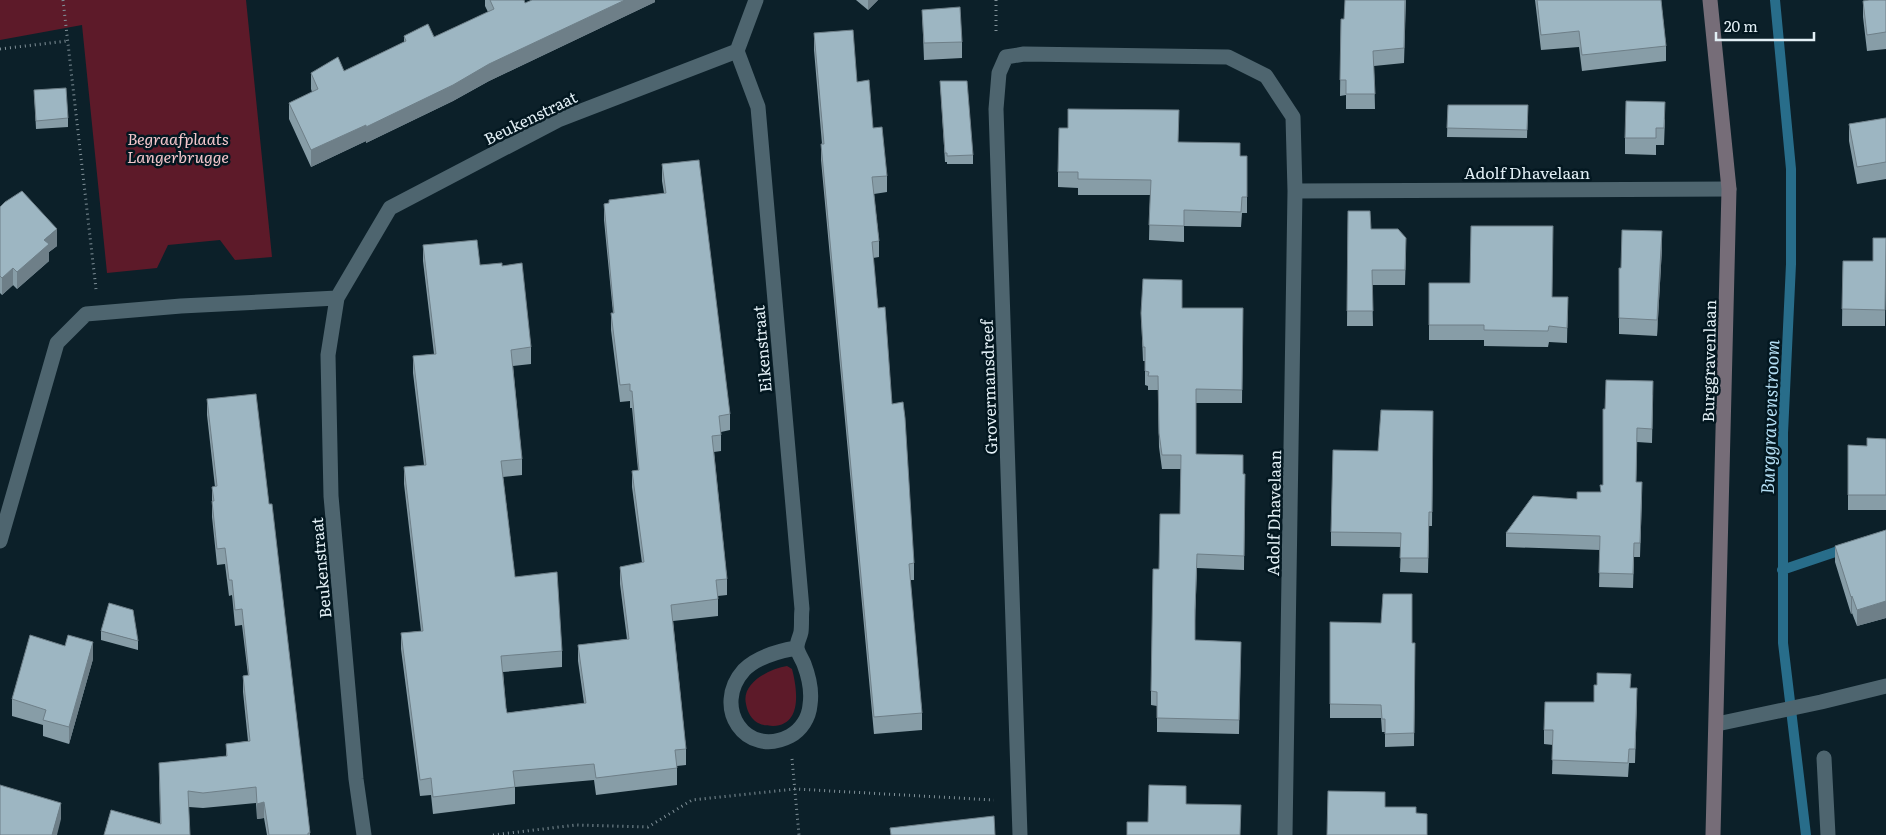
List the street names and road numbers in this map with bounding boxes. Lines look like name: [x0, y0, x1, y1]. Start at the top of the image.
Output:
street label: Beukenstraat: [479, 84, 581, 150]
street label: Adolf Dhavelaan: [1464, 160, 1590, 184]
street label: Burggravenlaan: [1695, 299, 1721, 422]
street label: Eikenstraat: [745, 304, 777, 394]
street label: Grovermansdreef: [974, 317, 1002, 455]
street label: Adolf Dhavelaan: [1260, 449, 1286, 576]
street label: Beukenstraat: [304, 516, 336, 619]

